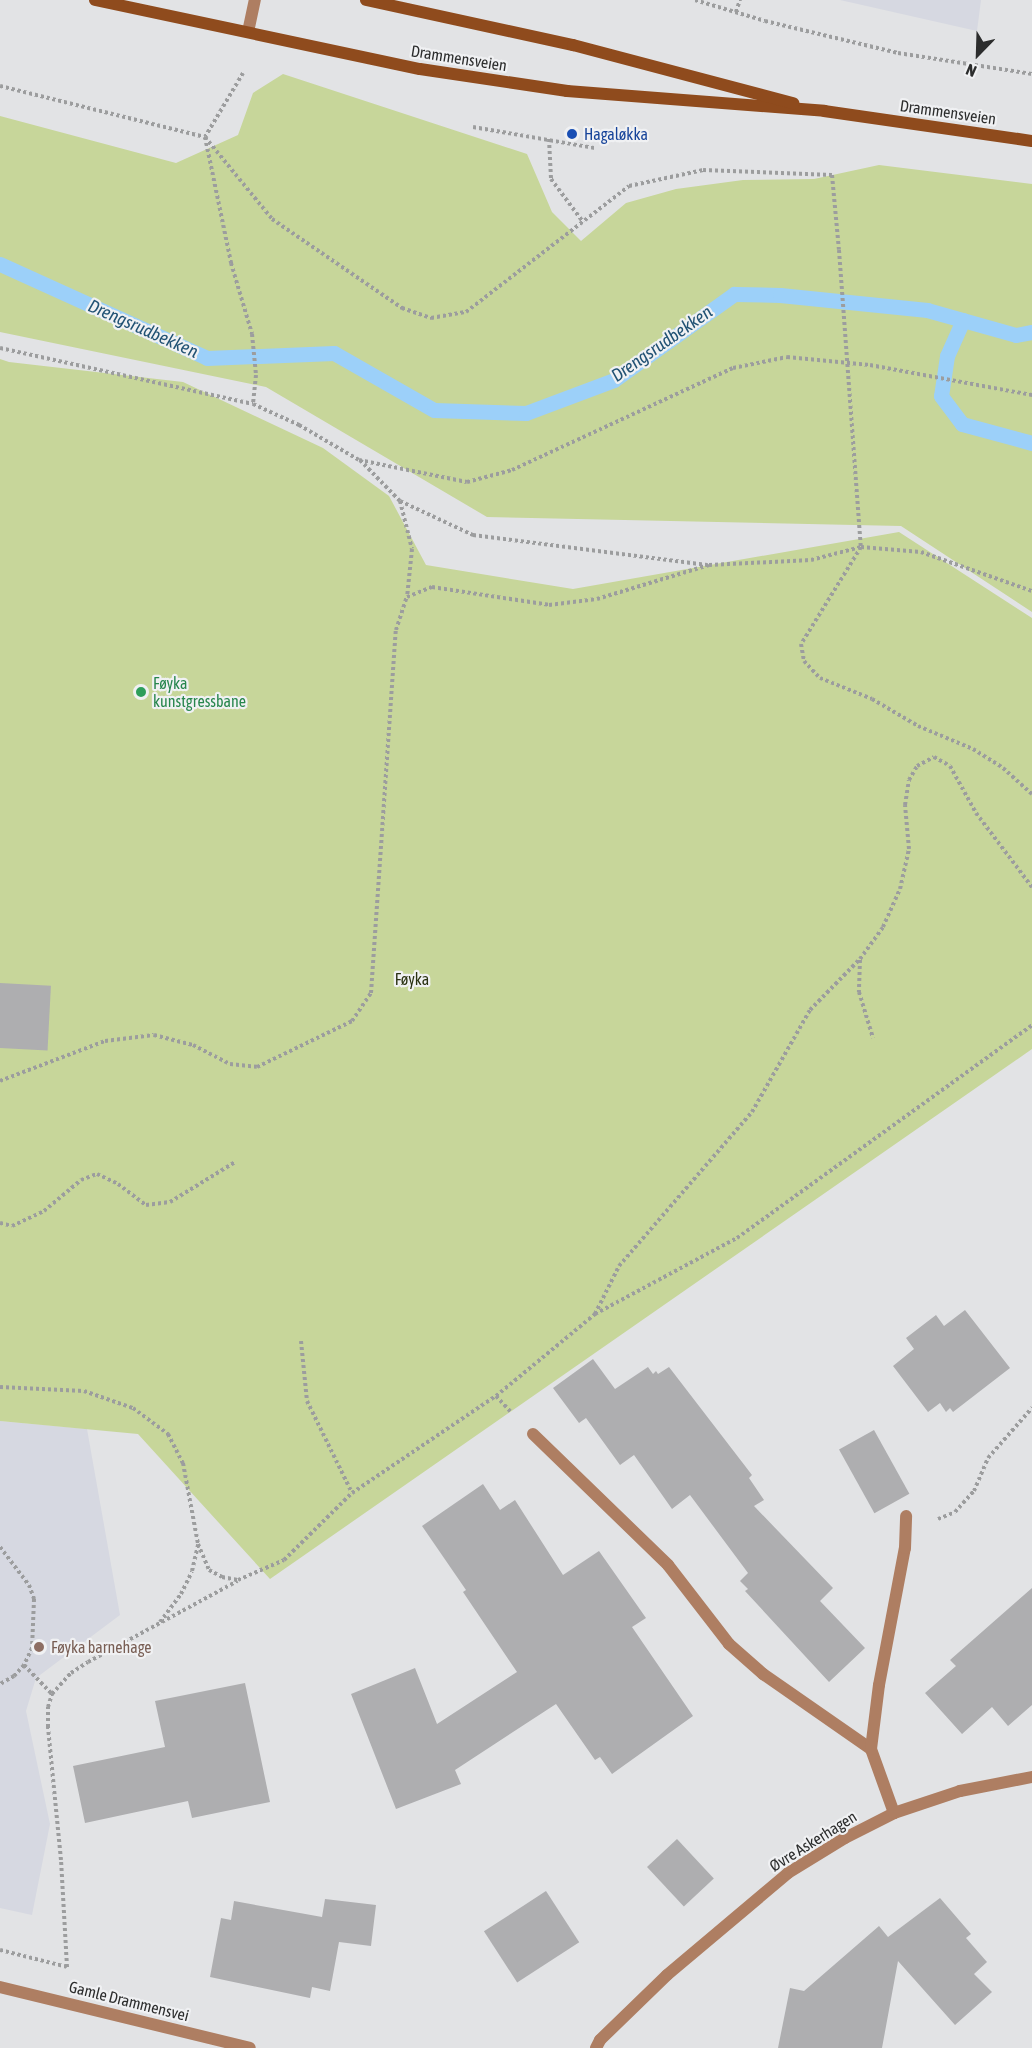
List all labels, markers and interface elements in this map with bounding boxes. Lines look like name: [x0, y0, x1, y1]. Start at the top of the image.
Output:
north arrow: [948, 24, 1008, 84]
street label: Drammensveien: [410, 41, 508, 75]
text: N: [963, 60, 979, 81]
street label: Drammensveien: [899, 96, 997, 128]
place label: Hagaløkka: [584, 124, 648, 144]
marker: Hagaløkka: [565, 127, 579, 141]
water label: Drengsrudbekken: [85, 295, 201, 363]
water label: Drengsrudbekken: [607, 301, 717, 387]
place label: Føyka kunstgressbane: [153, 673, 246, 711]
marker: Føyka kunstgressbane: [134, 685, 148, 699]
park label: Føyka: [395, 969, 429, 989]
place label: Føyka barnehage: [51, 1637, 152, 1657]
marker: Føyka barnehage: [32, 1640, 46, 1654]
street label: Øvre Askerhagen: [766, 1807, 860, 1875]
street label: Gamle Drammensvei: [67, 1977, 191, 2025]

